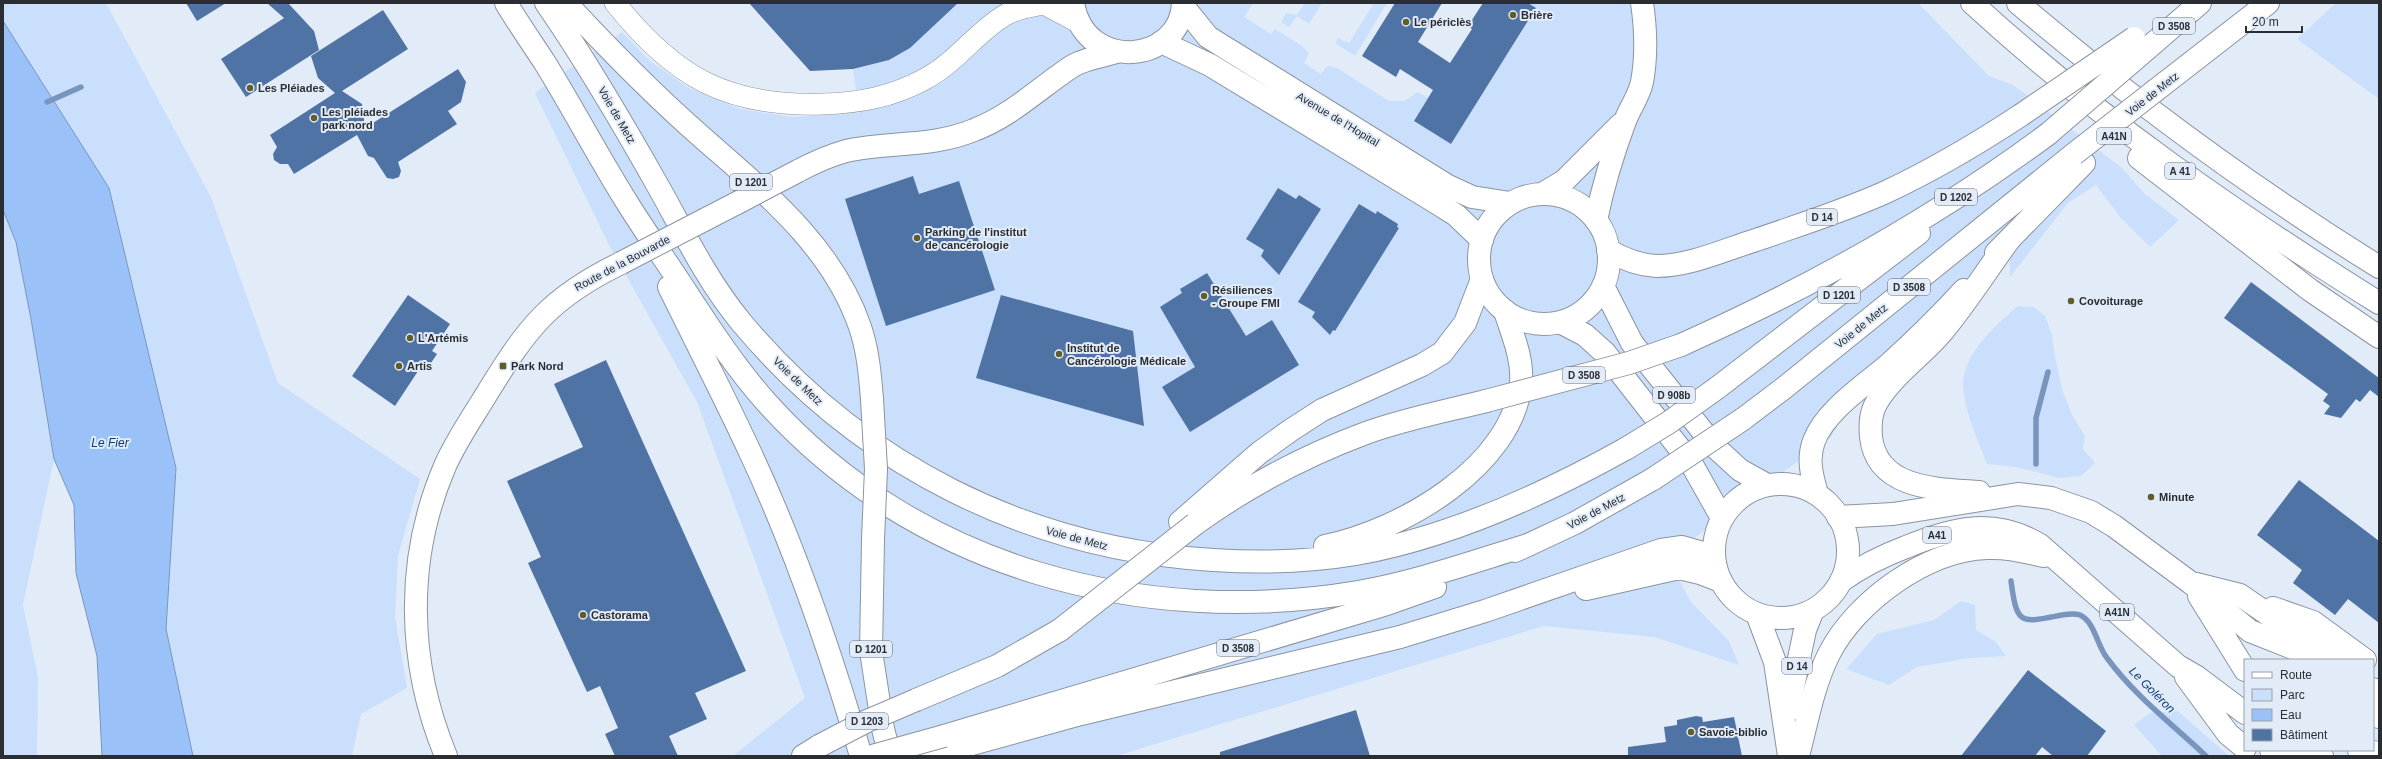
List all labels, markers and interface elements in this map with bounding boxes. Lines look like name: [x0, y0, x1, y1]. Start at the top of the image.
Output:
scale bar: [2246, 8, 2302, 34]
place label: Brière: [1521, 9, 1553, 21]
marker: Brière: [1508, 10, 1518, 20]
text: 20 m: [2252, 15, 2279, 29]
place label: Le périclès: [1414, 16, 1471, 28]
marker: Le périclès: [1401, 17, 1411, 27]
road number: D 3508: [2153, 18, 2195, 34]
street label: Voie de Metz: [2123, 70, 2181, 118]
place label: Les Pléiades: [258, 82, 325, 94]
marker: Les Pléiades: [245, 83, 255, 93]
street label: Voie de Metz: [596, 84, 638, 146]
street label: Avenue de l'Hopital: [1295, 90, 1381, 148]
place label: Les pléiades park nord: [322, 106, 388, 131]
marker: Les pléiades park nord: [309, 113, 319, 123]
road number: A41N: [2097, 128, 2131, 144]
road number: A 41: [2165, 163, 2195, 179]
road number: D 1201: [730, 174, 772, 190]
road number: D 1202: [1935, 189, 1977, 205]
road number: D 14: [1807, 209, 1837, 225]
place label: Parking de l'institut de cancérologie: [925, 226, 1027, 251]
street label: Route de la Bouvarde: [572, 233, 672, 293]
marker: Parking de l'institut de cancérologie: [912, 233, 922, 243]
road number: D 3508: [1888, 279, 1930, 295]
place label: Résiliences - Groupe FMI: [1212, 284, 1280, 309]
road number: D 1201: [1818, 287, 1860, 303]
marker: Résiliences - Groupe FMI: [1199, 291, 1209, 301]
place label: Covoiturage: [2079, 295, 2143, 307]
marker: Covoiturage: [2066, 296, 2076, 306]
street label: Voie de Metz: [1833, 301, 1889, 351]
place label: L'Artémis: [418, 332, 468, 344]
marker: L'Artémis: [405, 333, 415, 343]
place label: Institut de Cancérologie Médicale: [1067, 342, 1186, 367]
marker: Institut de Cancérologie Médicale: [1054, 349, 1064, 359]
street label: Voie de Metz: [771, 355, 825, 407]
place label: Artis: [407, 360, 432, 372]
place label: Park Nord: [511, 360, 564, 372]
marker: Artis: [394, 361, 404, 371]
marker: Park Nord: [498, 361, 508, 371]
road number: D 3508: [1563, 367, 1605, 383]
road number: D 908b: [1653, 387, 1695, 403]
water label: Le Fier: [91, 436, 130, 450]
street label: Voie de Metz: [1565, 491, 1627, 531]
place label: Minute: [2159, 491, 2194, 503]
marker: Minute: [2146, 492, 2156, 502]
street label: Voie de Metz: [1045, 524, 1109, 552]
road number: A41: [1923, 527, 1951, 543]
road number: A41N: [2100, 604, 2134, 620]
place label: Castorama: [591, 609, 649, 621]
marker: Castorama: [578, 610, 588, 620]
road number: D 3508: [1217, 640, 1259, 656]
road number: D 1201: [850, 641, 892, 657]
road number: D 14: [1782, 658, 1812, 674]
legend: [2244, 659, 2374, 751]
water label: Le Goléron: [2126, 664, 2178, 716]
text: Route: [2280, 668, 2312, 682]
text: Parc: [2280, 688, 2305, 702]
text: Eau: [2280, 708, 2301, 722]
road number: D 1203: [846, 713, 888, 729]
place label: Savoie-biblio: [1699, 726, 1768, 738]
marker: Savoie-biblio: [1686, 727, 1696, 737]
text: Bâtiment: [2280, 728, 2328, 742]

